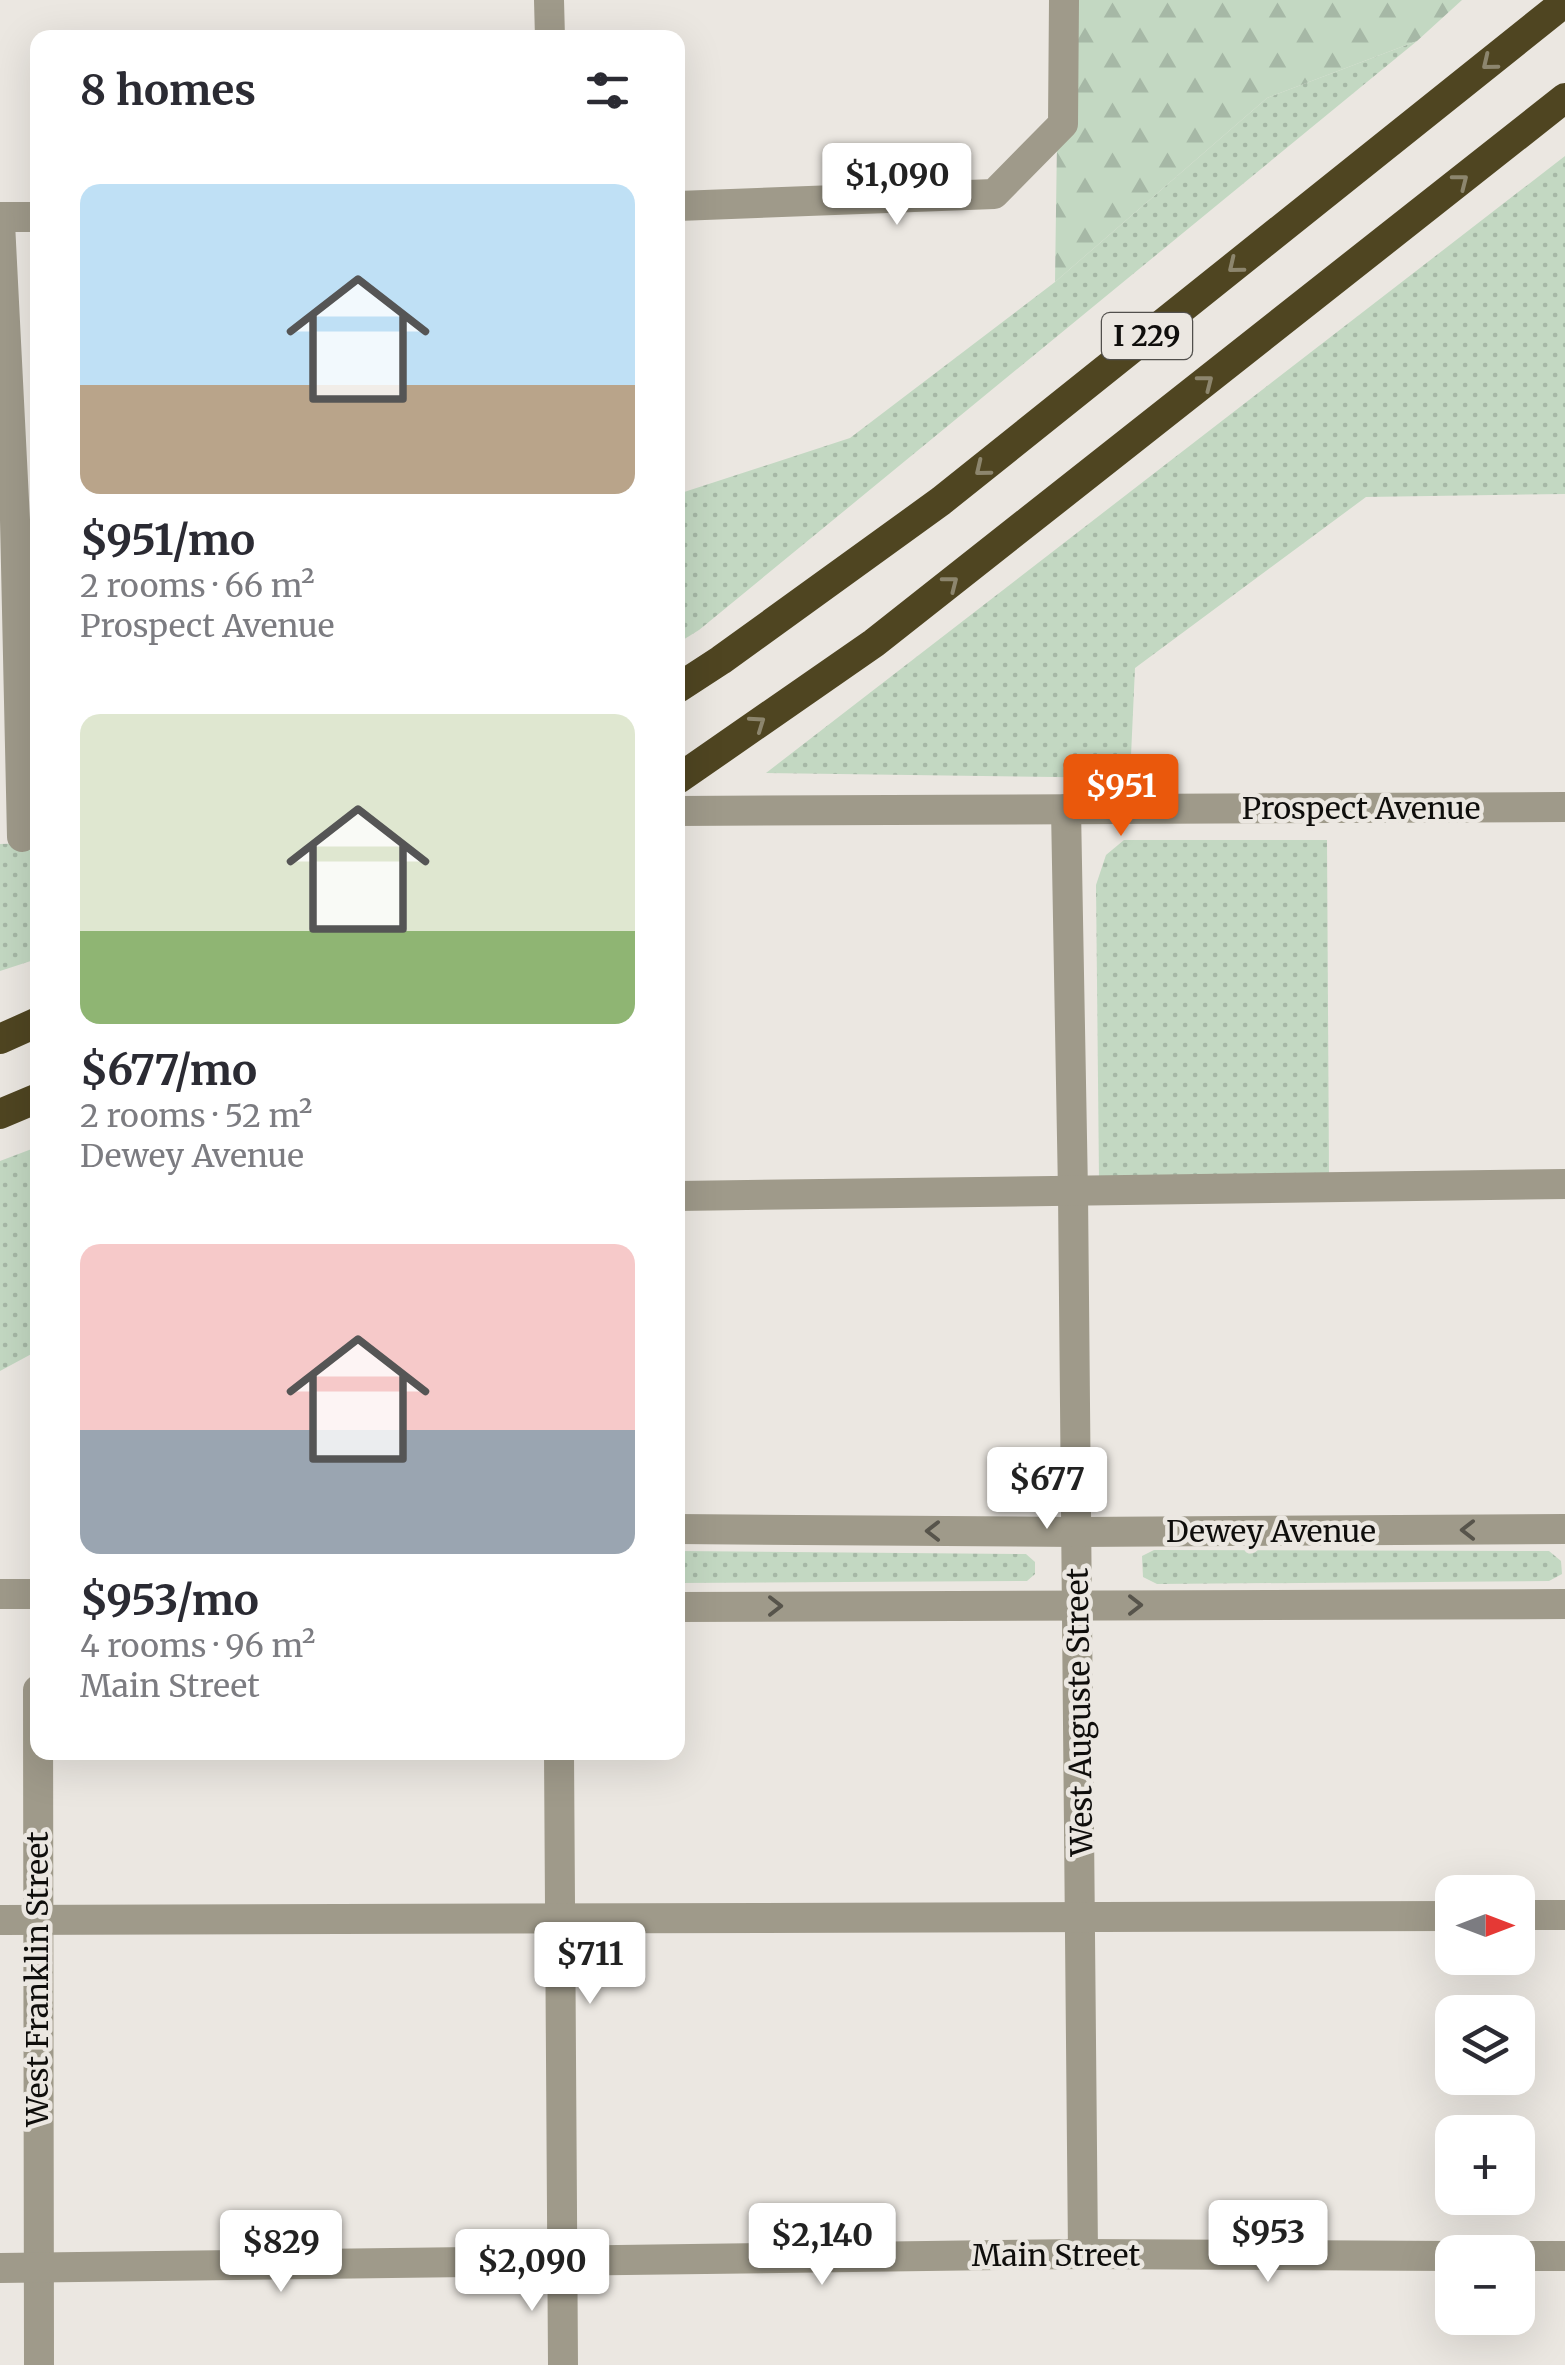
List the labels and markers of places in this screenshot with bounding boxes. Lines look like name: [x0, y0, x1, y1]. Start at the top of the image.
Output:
pin: $1,090: [816, 143, 978, 228]
pin: $951: [1062, 754, 1180, 839]
pin: $677: [988, 1447, 1106, 1532]
pin: $711: [531, 1922, 649, 2007]
pin: $953: [1209, 2200, 1327, 2285]
pin: $2,140: [741, 2203, 903, 2288]
pin: $829: [222, 2210, 340, 2295]
pin: $2,090: [451, 2229, 613, 2314]

